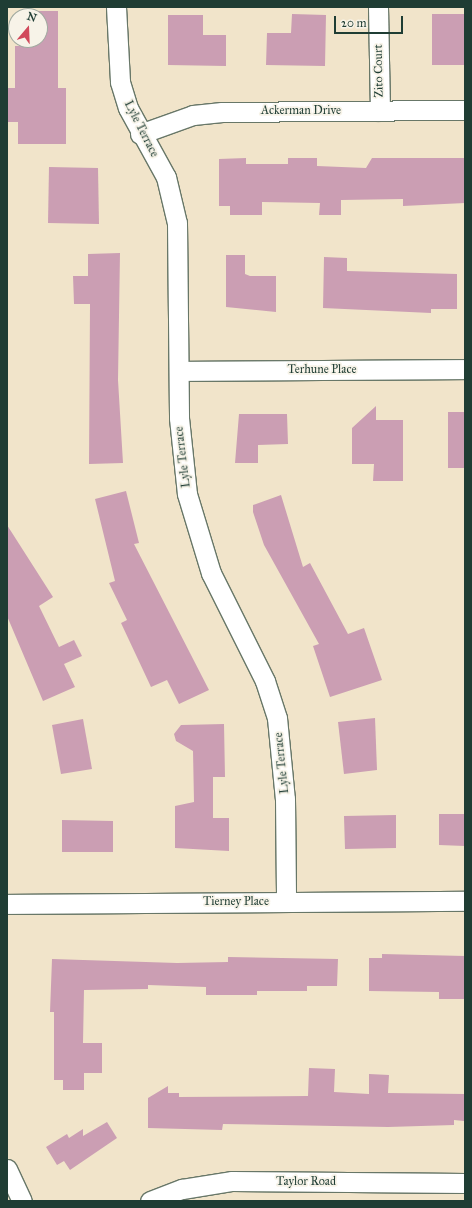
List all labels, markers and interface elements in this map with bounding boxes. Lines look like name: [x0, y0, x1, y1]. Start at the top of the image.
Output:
north arrow: [8, 8, 48, 48]
scale bar: [336, 8, 405, 34]
text: N: [25, 9, 38, 25]
text: 20 m: [341, 16, 367, 30]
street label: Zito Court: [371, 44, 387, 98]
street label: Lyle Terrace: [121, 98, 161, 160]
street label: Ackerman Drive: [261, 104, 341, 118]
street label: Terhune Place: [288, 363, 356, 377]
street label: Lyle Terrace: [172, 426, 194, 488]
street label: Lyle Terrace: [272, 732, 292, 794]
street label: Tierney Place: [203, 895, 269, 909]
street label: Taylor Road: [276, 1175, 336, 1189]

